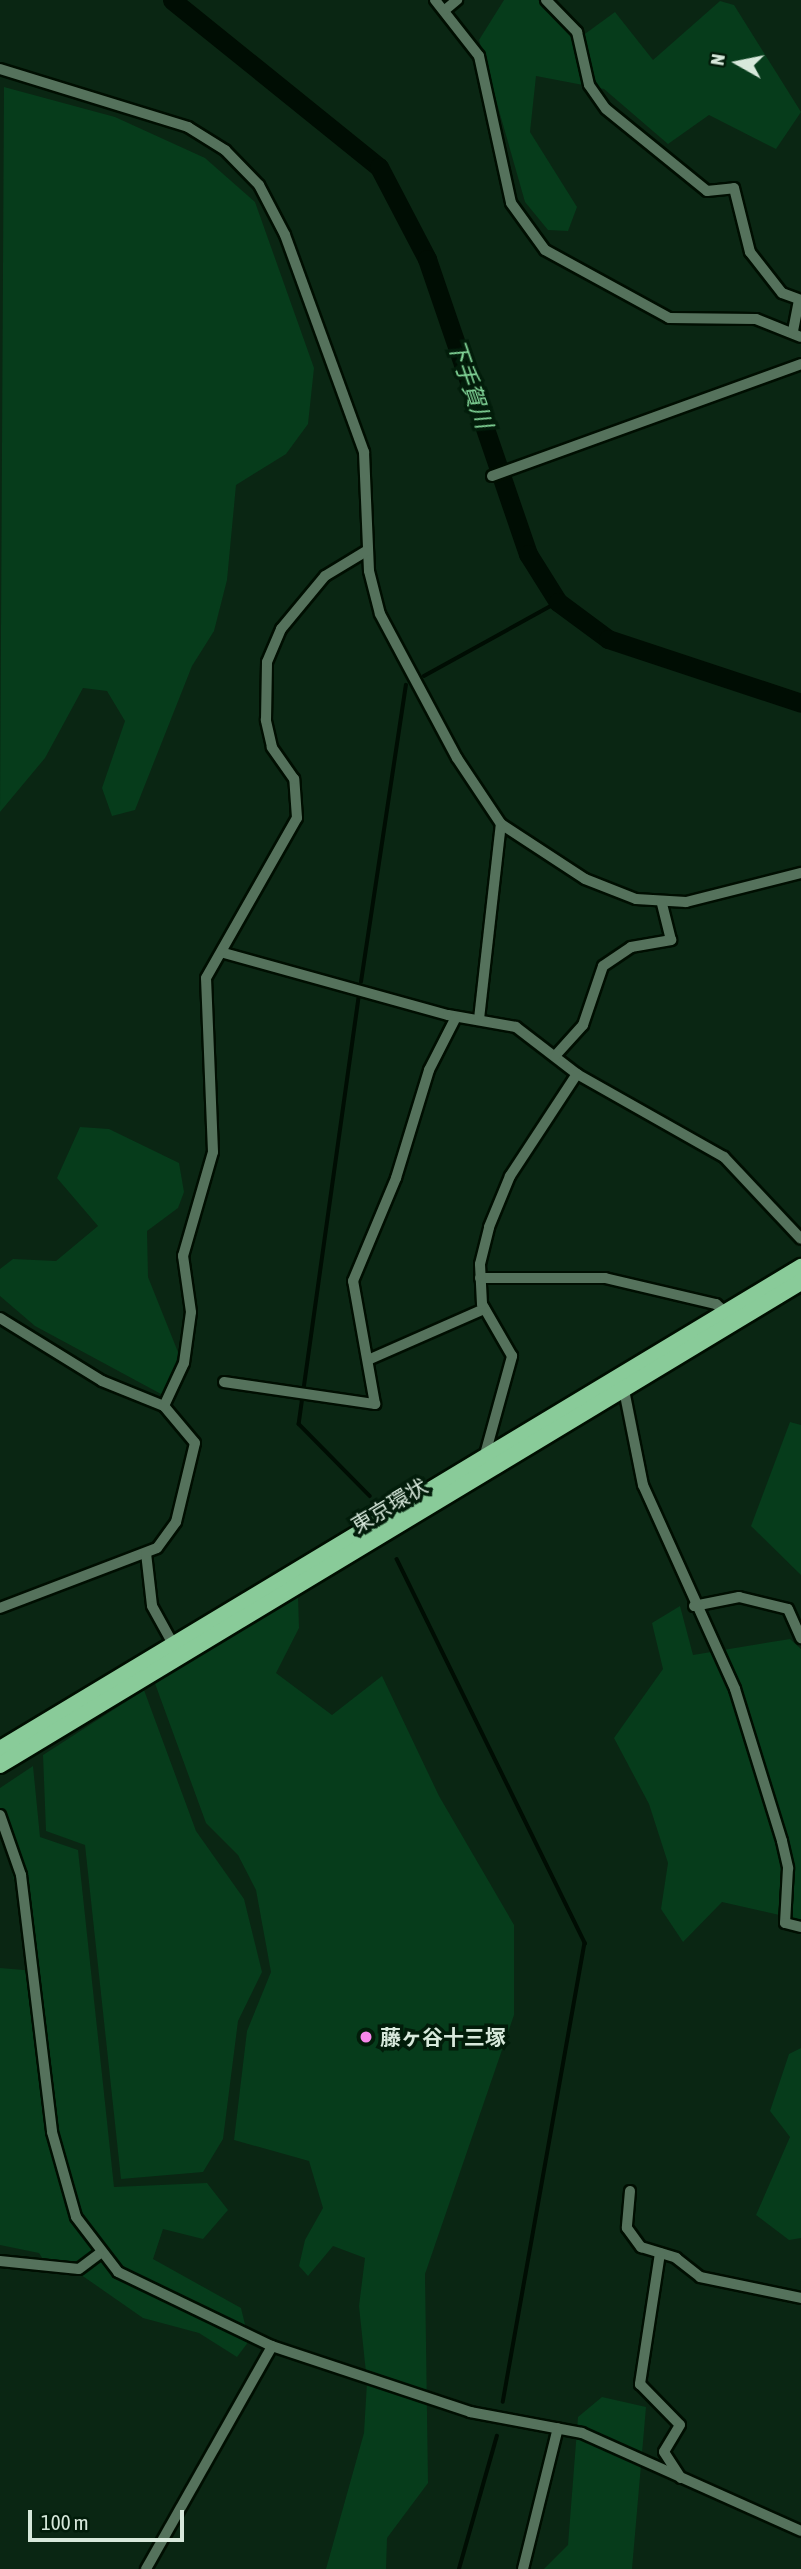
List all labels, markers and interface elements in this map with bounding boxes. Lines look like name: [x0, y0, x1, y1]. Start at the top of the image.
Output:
north arrow: [703, 28, 773, 98]
text: N: [706, 52, 729, 67]
water label: 下手賀川: [442, 336, 498, 432]
street label: 東京環状: [347, 1473, 431, 1537]
place label: 藤ヶ谷十三塚: [380, 2024, 506, 2050]
marker: 藤ヶ谷十三塚: [358, 2029, 374, 2045]
scale bar: [32, 2496, 187, 2540]
text: 100 m: [41, 2510, 89, 2534]

